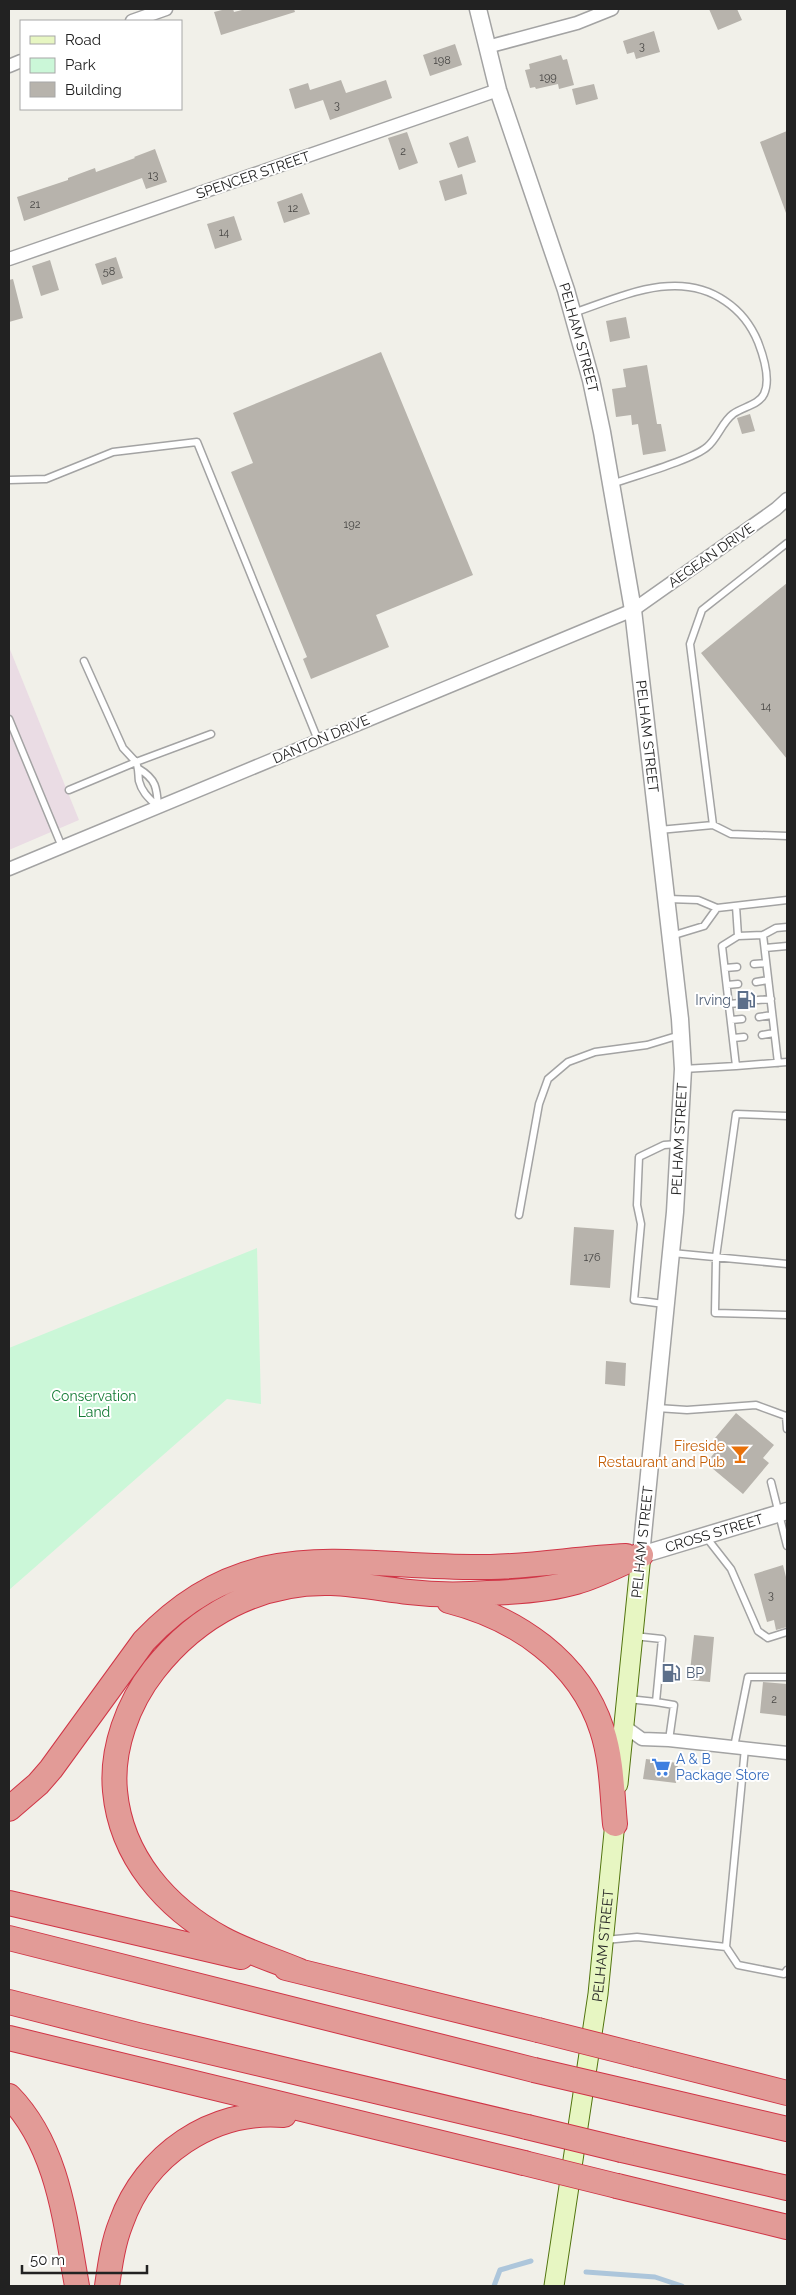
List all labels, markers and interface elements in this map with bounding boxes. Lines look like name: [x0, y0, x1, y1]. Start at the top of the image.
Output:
legend: [20, 20, 182, 110]
text: Road: [65, 31, 101, 49]
house number: 3: [639, 40, 645, 53]
house number: 198: [433, 54, 451, 67]
text: Park: [65, 56, 96, 74]
house number: 199: [539, 71, 557, 84]
text: Building: [65, 81, 122, 99]
house number: 3: [334, 99, 340, 112]
house number: 2: [400, 145, 406, 158]
street label: SPENCER STREET: [194, 148, 312, 202]
house number: 13: [148, 169, 158, 182]
house number: 21: [30, 198, 41, 211]
house number: 12: [288, 202, 298, 215]
house number: 14: [219, 226, 229, 239]
house number: 58: [103, 265, 115, 278]
street label: PELHAM STREET: [556, 281, 601, 394]
house number: 192: [344, 518, 361, 531]
street label: AEGEAN DRIVE: [665, 520, 757, 590]
street label: PELHAM STREET: [633, 679, 662, 794]
house number: 14: [761, 700, 771, 713]
street label: DANTON DRIVE: [270, 711, 372, 767]
fuel station icon: Irving: [735, 989, 757, 1011]
place label: Irving: [695, 992, 731, 1008]
street label: PELHAM STREET: [668, 1082, 690, 1196]
house number: 176: [583, 1251, 601, 1264]
park label: Conservation Land: [51, 1388, 137, 1420]
place label: Fireside Restaurant and Pub: [598, 1438, 725, 1470]
bar icon: Fireside Restaurant and Pub: [729, 1443, 751, 1465]
street label: PELHAM STREET: [628, 1485, 656, 1599]
street label: CROSS STREET: [663, 1510, 766, 1555]
house number: 3: [768, 1589, 774, 1602]
fuel station icon: BP: [660, 1662, 682, 1684]
place label: BP: [686, 1665, 704, 1681]
house number: 2: [771, 1693, 777, 1706]
place label: A & B Package Store: [676, 1751, 770, 1783]
supermarket icon: A & B Package Store: [650, 1756, 672, 1778]
street label: PELHAM STREET: [589, 1888, 616, 2003]
scale bar: [22, 2242, 148, 2274]
text: 50 m: [30, 2251, 65, 2269]

